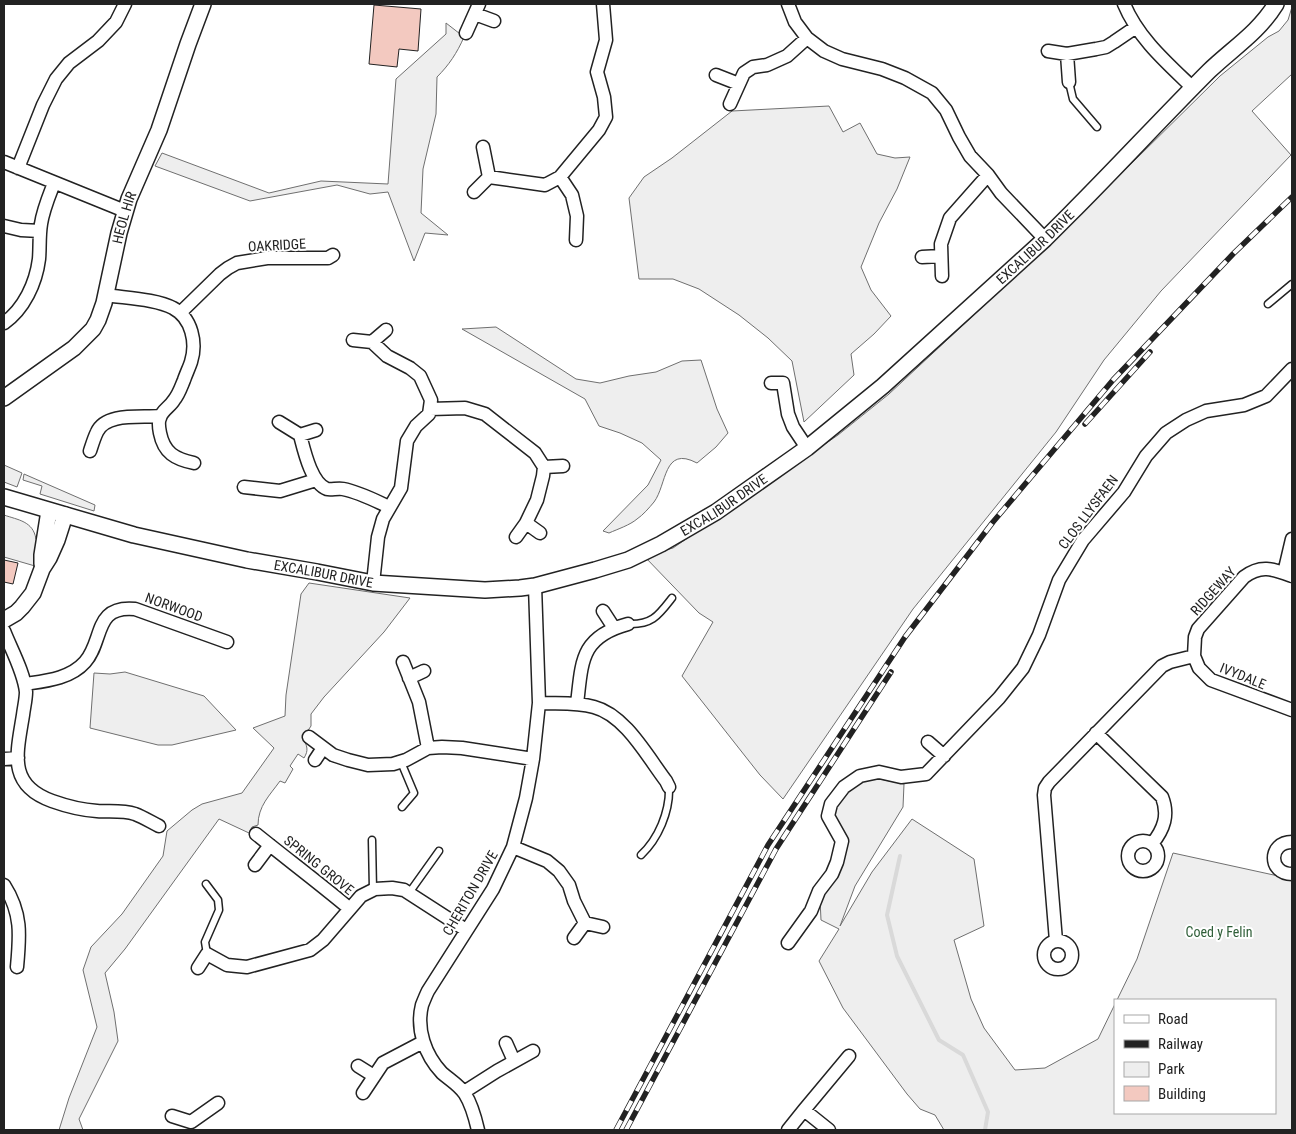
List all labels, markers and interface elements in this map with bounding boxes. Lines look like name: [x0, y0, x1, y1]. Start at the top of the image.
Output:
street label: HEOL HIR: [109, 188, 140, 245]
street label: EXCALIBUR DRIVE: [993, 207, 1077, 287]
street label: OAKRIDGE: [248, 235, 306, 255]
street label: EXCALIBUR DRIVE: [678, 470, 770, 539]
street label: CLOS LLYSFAEN: [1055, 472, 1121, 552]
street label: EXCALIBUR DRIVE: [273, 557, 375, 591]
street label: RIDGEWAY: [1187, 563, 1239, 618]
street label: NORWOOD: [143, 589, 205, 625]
street label: IVYDALE: [1218, 660, 1268, 692]
street label: SPRING GROVE: [281, 832, 357, 898]
street label: CHERITON DRIVE: [439, 848, 501, 938]
park label: Coed y Felin: [1185, 924, 1253, 940]
legend: [1114, 999, 1276, 1114]
text: Road: [1158, 1010, 1188, 1028]
text: Railway: [1158, 1035, 1203, 1053]
text: Park: [1158, 1060, 1185, 1078]
text: Building: [1158, 1085, 1206, 1103]

